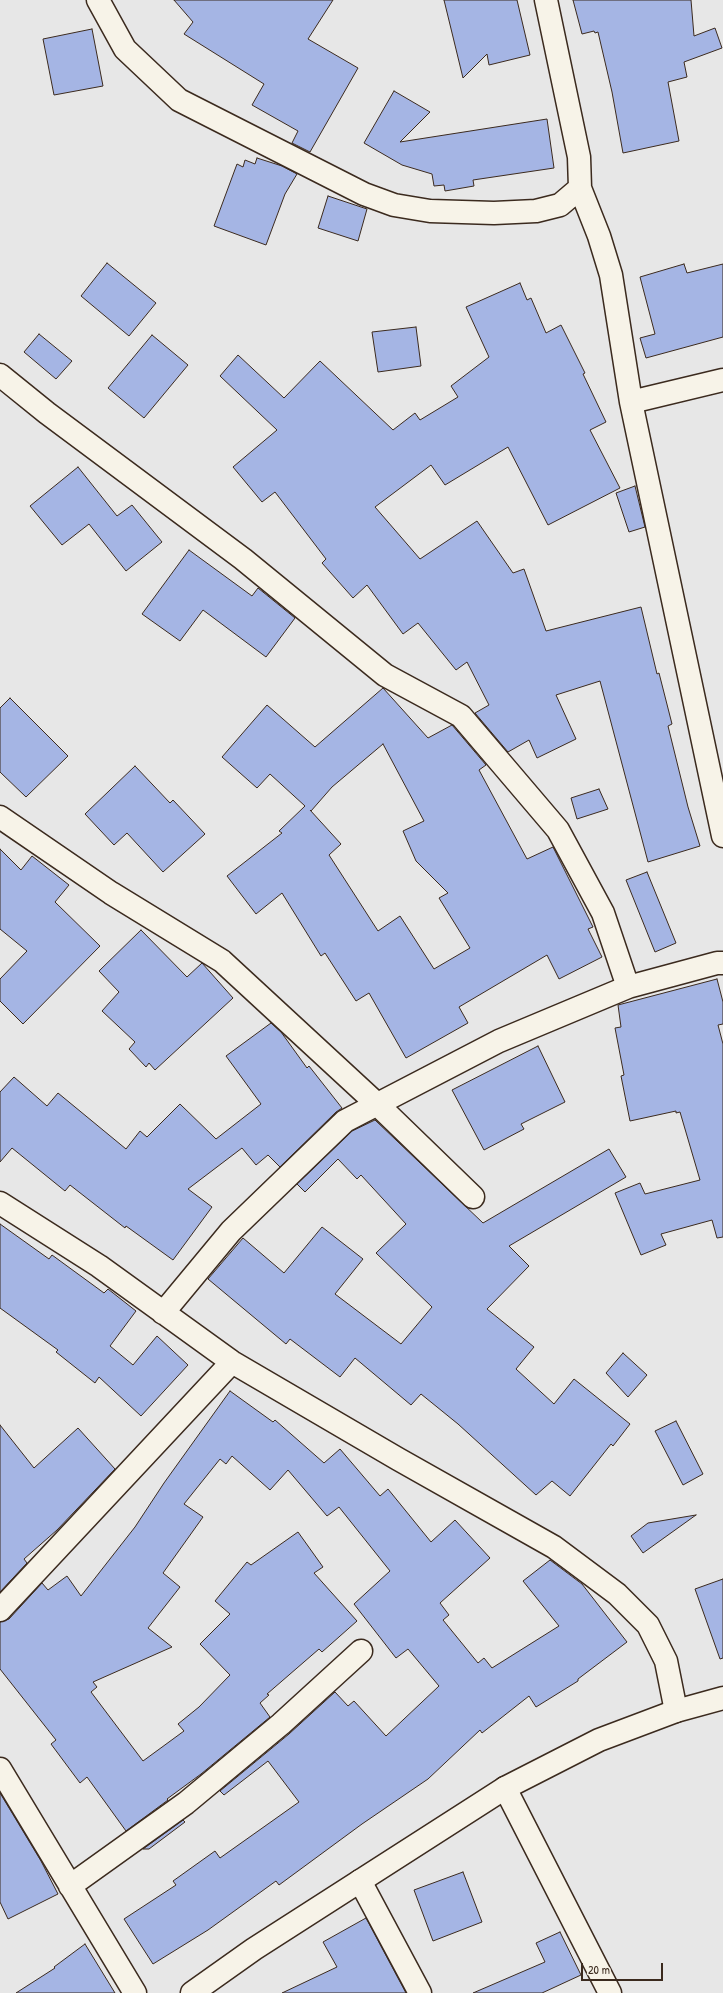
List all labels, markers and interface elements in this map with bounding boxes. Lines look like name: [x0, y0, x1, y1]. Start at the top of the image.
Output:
scale bar: [583, 1955, 665, 1981]
text: 20 m: [588, 1961, 610, 1978]

